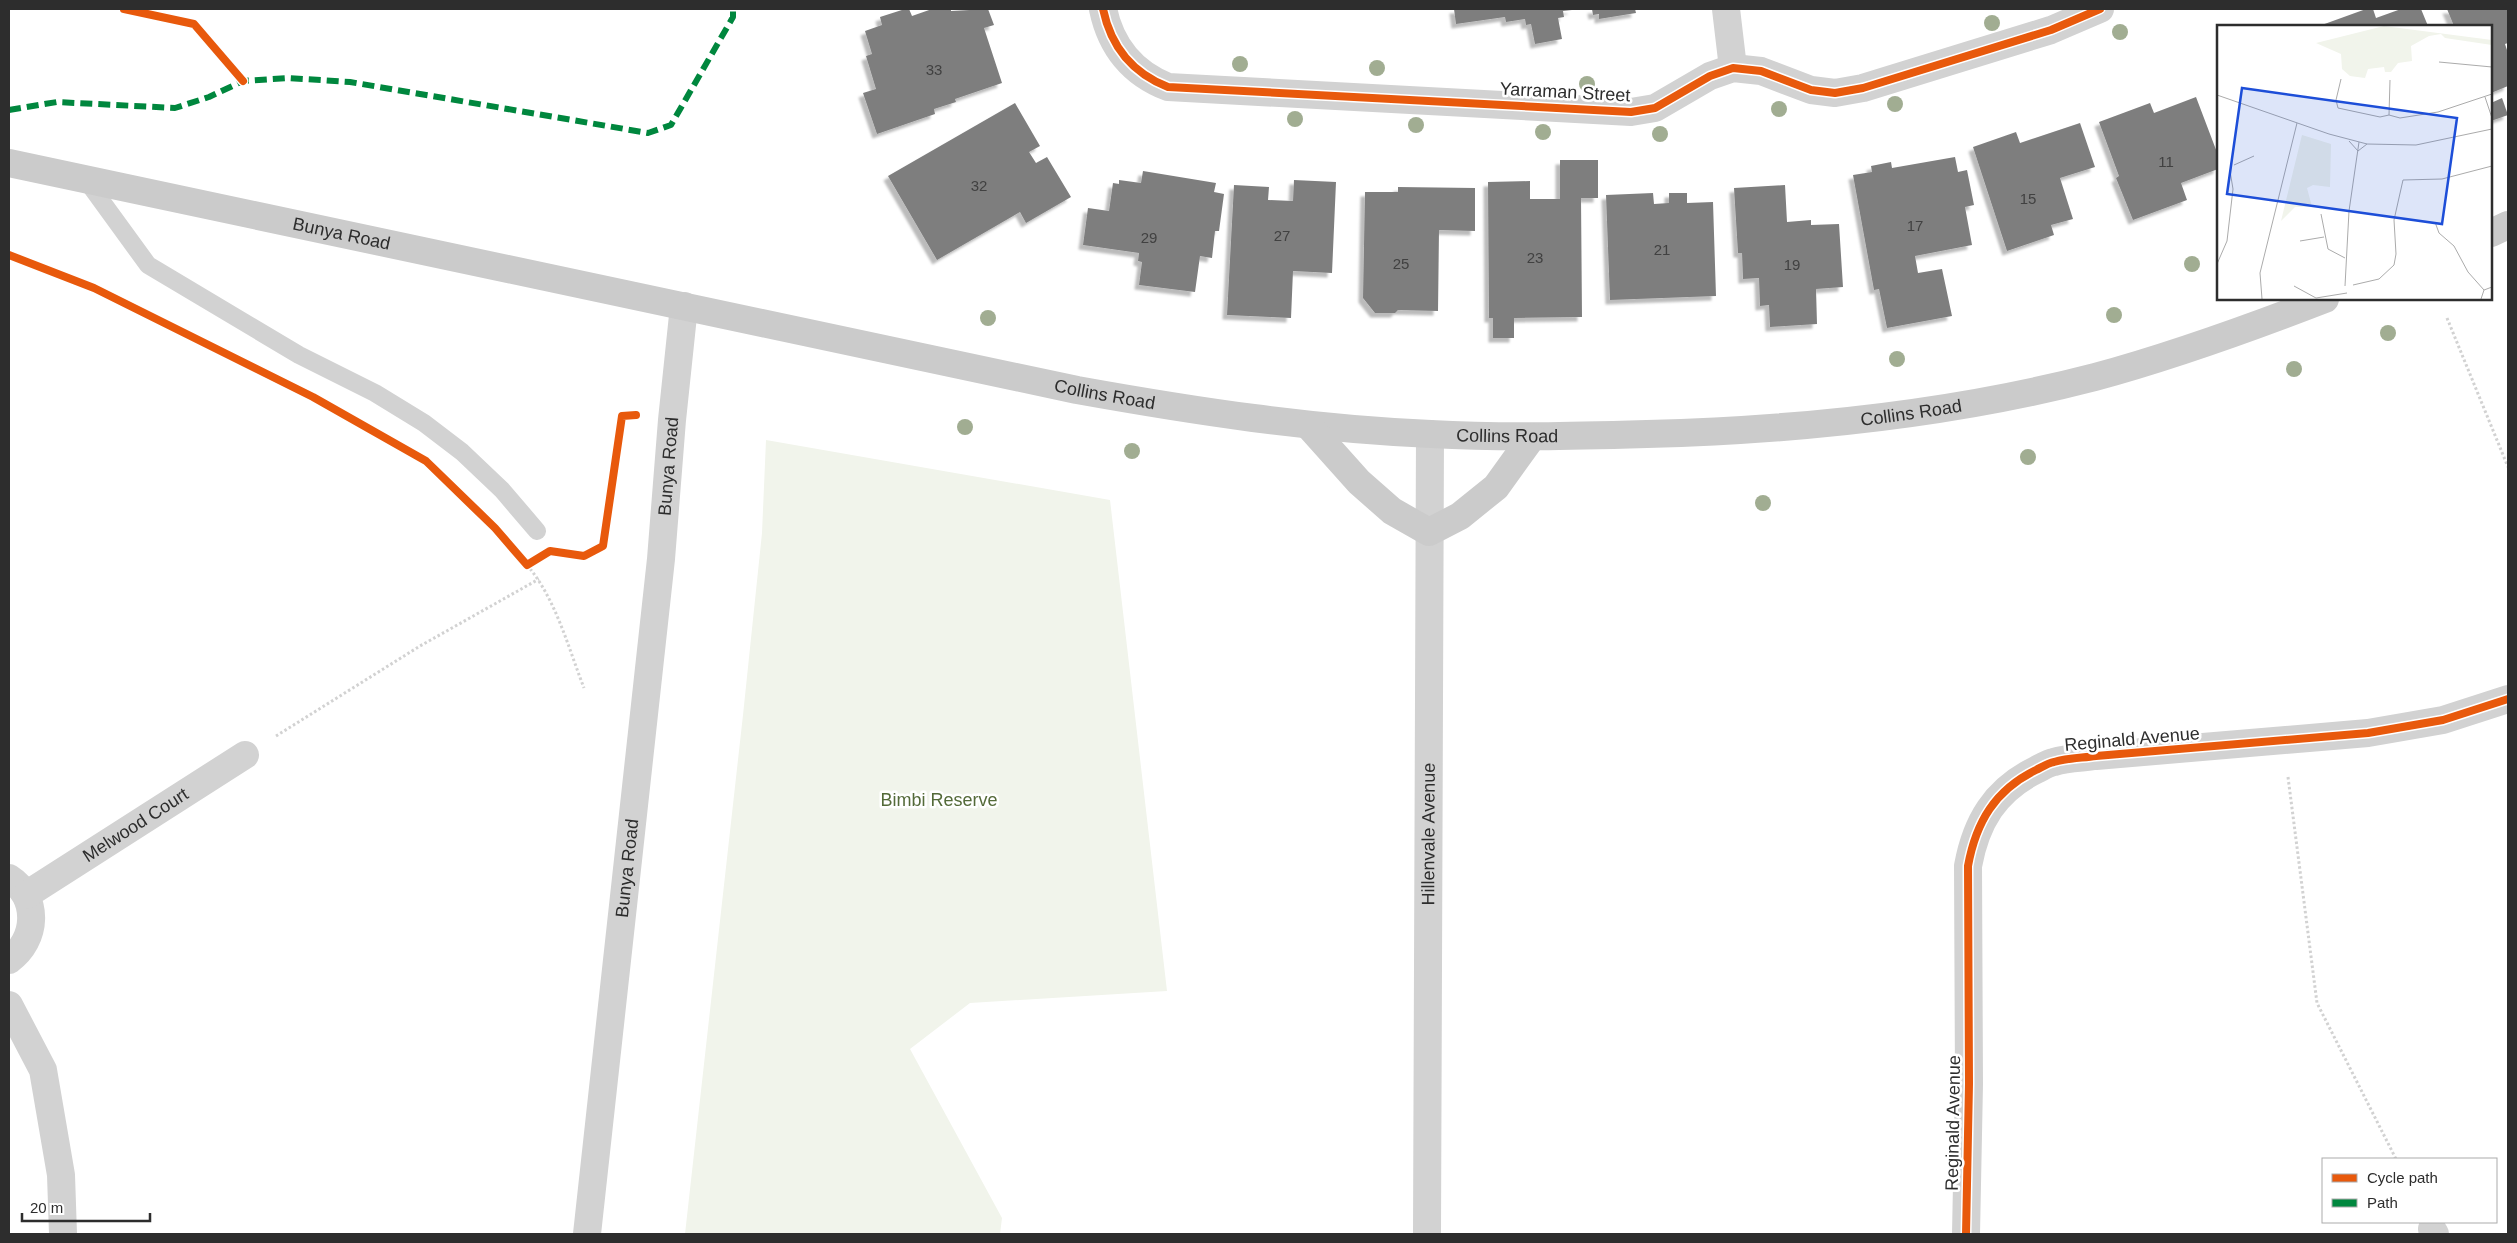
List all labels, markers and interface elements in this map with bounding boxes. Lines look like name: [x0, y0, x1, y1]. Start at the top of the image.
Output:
inset map: [2217, 25, 2492, 300]
house number: 33: [926, 61, 942, 78]
street label: Yarraman Street: [1499, 79, 1631, 105]
house number: 11: [2158, 153, 2174, 170]
house number: 32: [971, 177, 987, 194]
house number: 15: [2020, 190, 2036, 207]
street label: Bunya Road: [291, 214, 392, 254]
house number: 17: [1907, 217, 1923, 234]
house number: 27: [1274, 227, 1290, 244]
house number: 29: [1141, 229, 1157, 246]
house number: 21: [1654, 241, 1670, 258]
house number: 23: [1527, 249, 1543, 266]
house number: 25: [1393, 255, 1409, 272]
house number: 19: [1784, 256, 1800, 273]
street label: Collins Road: [1053, 375, 1157, 413]
street label: Collins Road: [1859, 396, 1963, 430]
street label: Bunya Road: [654, 416, 682, 517]
street label: Collins Road: [1456, 425, 1558, 446]
street label: Reginald Avenue: [2063, 723, 2201, 755]
street label: Hillenvale Avenue: [1418, 763, 1439, 905]
street label: Melwood Court: [79, 784, 192, 866]
park label: Bimbi Reserve: [880, 790, 998, 810]
street label: Bunya Road: [612, 818, 642, 919]
street label: Reginald Avenue: [1942, 1055, 1964, 1191]
legend: [2322, 1158, 2497, 1223]
text: Cycle path: [2367, 1169, 2438, 1186]
scale bar: [22, 1190, 150, 1222]
text: Path: [2367, 1194, 2398, 1211]
text: 20 m: [30, 1199, 63, 1216]

